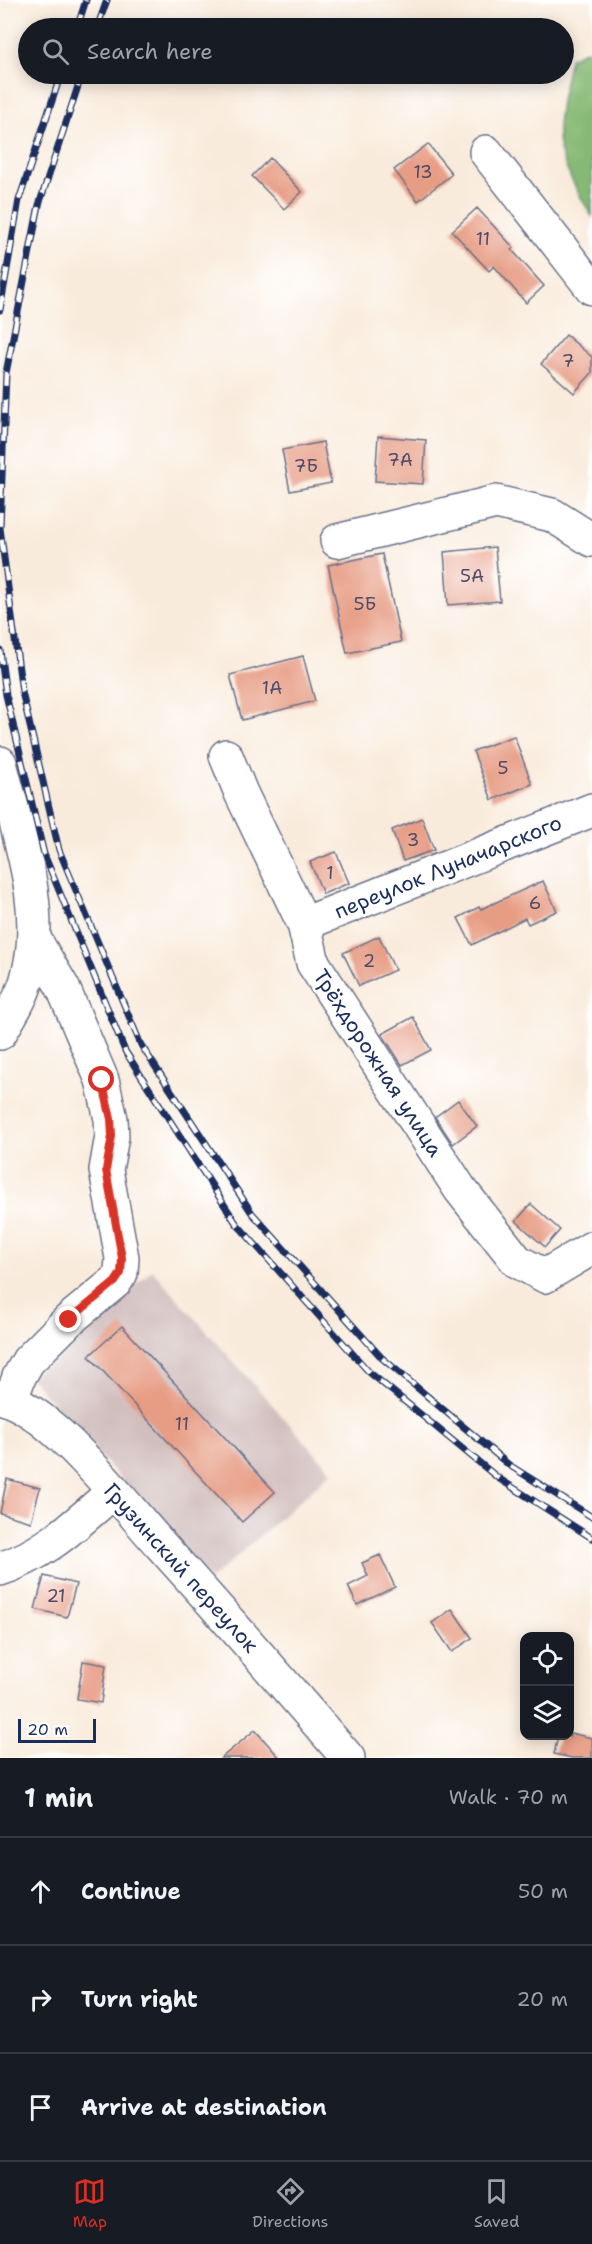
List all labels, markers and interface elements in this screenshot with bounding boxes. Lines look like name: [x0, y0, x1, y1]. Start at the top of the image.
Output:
search box: [18, 18, 574, 84]
icon: search: [39, 35, 72, 68]
text: Search here: [87, 37, 213, 66]
house number: 13: [413, 160, 433, 184]
house number: 11: [476, 227, 490, 251]
house number: 7: [562, 349, 574, 373]
house number: 7А: [387, 448, 413, 472]
house number: 7Б: [294, 454, 318, 478]
house number: 5А: [460, 564, 484, 588]
house number: 5Б: [354, 592, 376, 616]
house number: 1А: [262, 676, 282, 700]
house number: 5: [497, 756, 509, 780]
street label: переулок Луначарского: [330, 809, 566, 925]
house number: 3: [407, 828, 419, 852]
house number: 1: [326, 861, 334, 885]
house number: 6: [529, 891, 541, 915]
house number: 2: [363, 949, 375, 973]
street label: Трёхдорожная улица: [307, 964, 449, 1162]
route start: [88, 1066, 114, 1092]
route end: [55, 1306, 81, 1332]
house number: 11: [175, 1412, 189, 1436]
street label: Грузинский переулок: [97, 1477, 265, 1659]
house number: 21: [46, 1584, 66, 1608]
map controls: [520, 1632, 574, 1740]
button: locate: [520, 1632, 574, 1686]
button: layers: [520, 1686, 574, 1740]
scale bar: [18, 1716, 96, 1744]
text: 20 m: [27, 1719, 68, 1740]
text: 1 min: [24, 1780, 93, 1815]
text: Walk · 70 m: [449, 1784, 568, 1810]
icon: ahead: [24, 1875, 57, 1908]
text: Continue: [81, 1877, 181, 1906]
text: 50 m: [518, 1878, 568, 1904]
icon: right: [24, 1983, 57, 2016]
text: Turn right: [81, 1985, 198, 2014]
text: 20 m: [517, 1986, 568, 2012]
icon: arrive: [24, 2091, 57, 2124]
text: Arrive at destination: [81, 2093, 327, 2122]
tab: Map: [73, 2175, 107, 2232]
tab: Directions: [252, 2175, 329, 2232]
tab: Saved: [474, 2175, 519, 2232]

